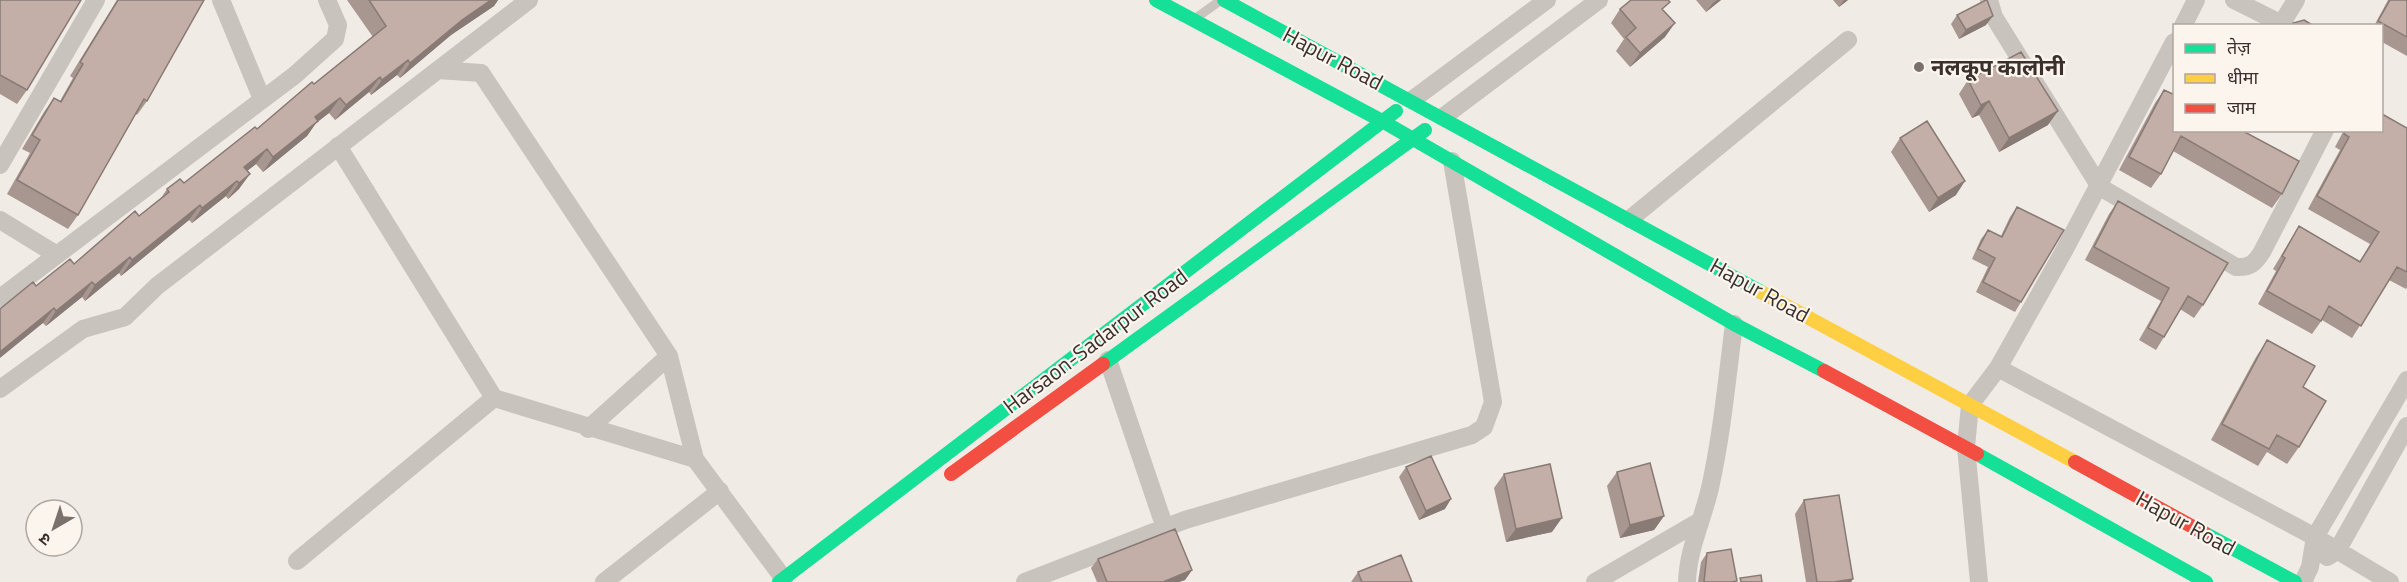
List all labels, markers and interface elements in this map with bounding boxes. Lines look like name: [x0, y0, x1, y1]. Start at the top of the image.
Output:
street label: Hapur Road: [1277, 17, 1389, 99]
legend: [2173, 24, 2383, 132]
text: तेज़: [2227, 34, 2251, 61]
place label: नलकूप कालोनी: [1931, 50, 2065, 84]
marker: नलकूप कालोनी: [1912, 60, 1926, 74]
text: धीमा: [2227, 64, 2258, 91]
text: जाम: [2227, 94, 2257, 121]
street label: Hapur Road: [1704, 249, 1816, 331]
street label: Harsaon-Sadarpur Road: [995, 260, 1195, 422]
street label: Hapur Road: [2130, 482, 2242, 564]
north arrow: [24, 498, 84, 558]
text: उ: [33, 527, 56, 552]

